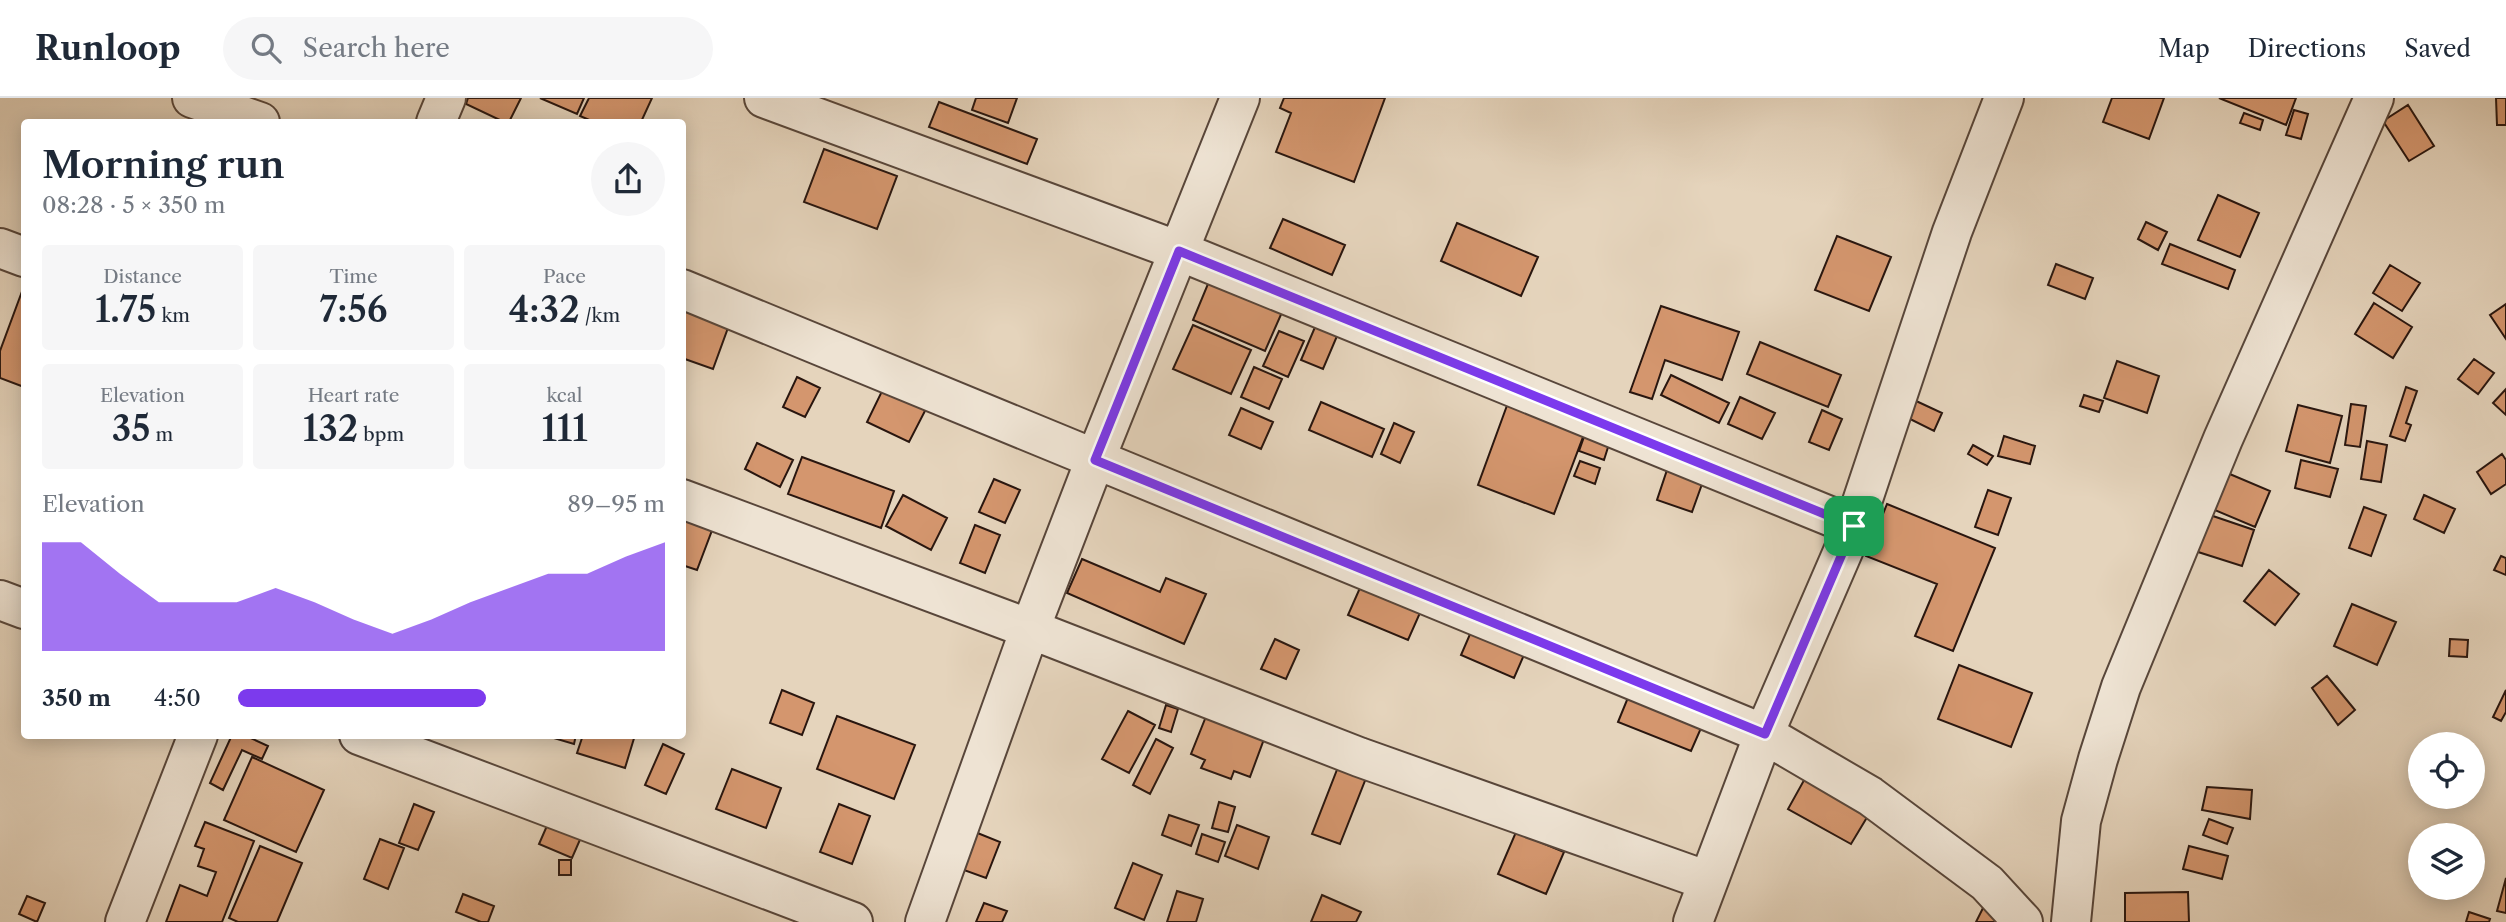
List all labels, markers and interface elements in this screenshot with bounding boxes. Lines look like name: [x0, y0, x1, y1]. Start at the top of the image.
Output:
search box: [223, 17, 713, 80]
text: Runloop: [35, 28, 181, 69]
icon: search: [247, 29, 285, 67]
text: Search here: [303, 32, 450, 64]
text: Map: [2158, 34, 2210, 63]
text: Directions: [2248, 34, 2366, 63]
text: Saved: [2404, 34, 2471, 63]
text: Morning run: [42, 141, 285, 188]
button: share: [591, 142, 665, 216]
text: 08:28 · 5 × 350 m: [42, 191, 225, 219]
text: Distance: [103, 265, 182, 288]
text: Time: [329, 265, 378, 288]
text: Pace: [543, 265, 586, 288]
text: 1.75: [95, 288, 156, 331]
text: 7:56: [319, 288, 388, 331]
text: 4:32: [509, 288, 580, 331]
text: km: [156, 304, 190, 327]
text: /km: [580, 304, 620, 327]
text: Elevation: [100, 384, 185, 407]
text: Heart rate: [308, 384, 399, 407]
text: kcal: [547, 384, 582, 407]
text: 35: [112, 407, 151, 450]
text: 132: [303, 407, 358, 450]
text: 111: [541, 407, 588, 450]
text: m: [151, 423, 173, 446]
text: bpm: [358, 423, 404, 446]
text: Elevation: [42, 490, 145, 518]
text: 89–95 m: [567, 490, 665, 518]
pin: [1824, 496, 1884, 556]
icon: arrive: [1835, 507, 1873, 545]
text: 350 m: [42, 684, 111, 712]
text: 4:50: [154, 684, 201, 712]
map controls: [2408, 732, 2485, 900]
button: locate: [2408, 732, 2485, 809]
button: layers: [2408, 823, 2485, 900]

